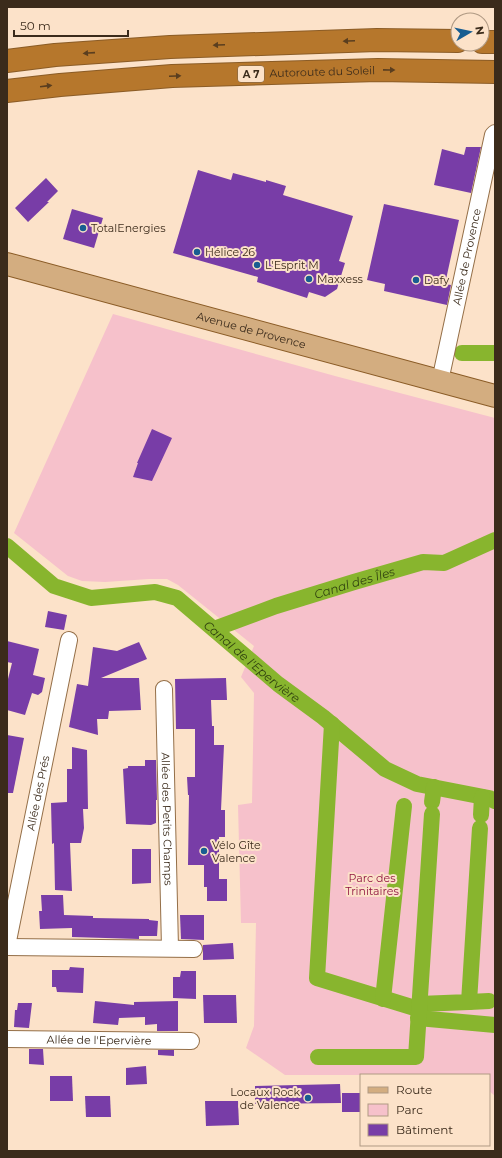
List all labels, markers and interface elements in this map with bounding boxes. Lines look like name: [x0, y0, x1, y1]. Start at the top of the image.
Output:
scale bar: [14, 12, 128, 38]
north arrow: [450, 12, 490, 52]
text: 50 m: [20, 18, 51, 33]
text: N: [472, 25, 487, 36]
one-way arrow: [343, 37, 355, 44]
one-way arrow: [212, 42, 225, 48]
one-way arrow: [83, 49, 95, 56]
street label: Autoroute du Soleil: [269, 63, 375, 80]
road number: A 7: [238, 66, 264, 82]
one-way arrow: [383, 67, 396, 73]
one-way arrow: [169, 73, 182, 79]
one-way arrow: [40, 83, 52, 90]
street label: Allée de Provence: [450, 207, 484, 306]
place label: TotalEnergies: [91, 221, 166, 235]
marker: TotalEnergies: [78, 223, 88, 233]
place label: Hélice 26: [205, 245, 255, 259]
marker: Hélice 26: [192, 247, 202, 257]
place label: L'Esprit M: [265, 258, 319, 272]
marker: L'Esprit M: [252, 260, 262, 270]
place label: Maxxess: [317, 272, 364, 286]
place label: Dafy: [424, 273, 449, 287]
marker: Maxxess: [304, 274, 314, 284]
marker: Dafy: [411, 275, 421, 285]
street label: Avenue de Provence: [195, 309, 308, 352]
water label: Canal des Îles: [312, 563, 397, 601]
water label: Canal de l'Epervière: [201, 617, 303, 705]
street label: Allée des Petits Champs: [158, 752, 176, 886]
street label: Allée des Prés: [24, 754, 53, 832]
place label: Vélo Gîte Valence: [212, 838, 261, 865]
marker: Vélo Gîte Valence: [199, 846, 209, 856]
park label: Parc des Trinitaires: [345, 871, 399, 898]
street label: Allée de l'Epervière: [46, 1032, 152, 1048]
legend: [360, 1074, 490, 1146]
text: Route: [396, 1082, 432, 1097]
place label: Locaux Rock de Valence: [230, 1085, 300, 1112]
marker: Locaux Rock de Valence: [303, 1093, 313, 1103]
text: Parc: [396, 1102, 423, 1117]
text: Bâtiment: [396, 1122, 453, 1137]

